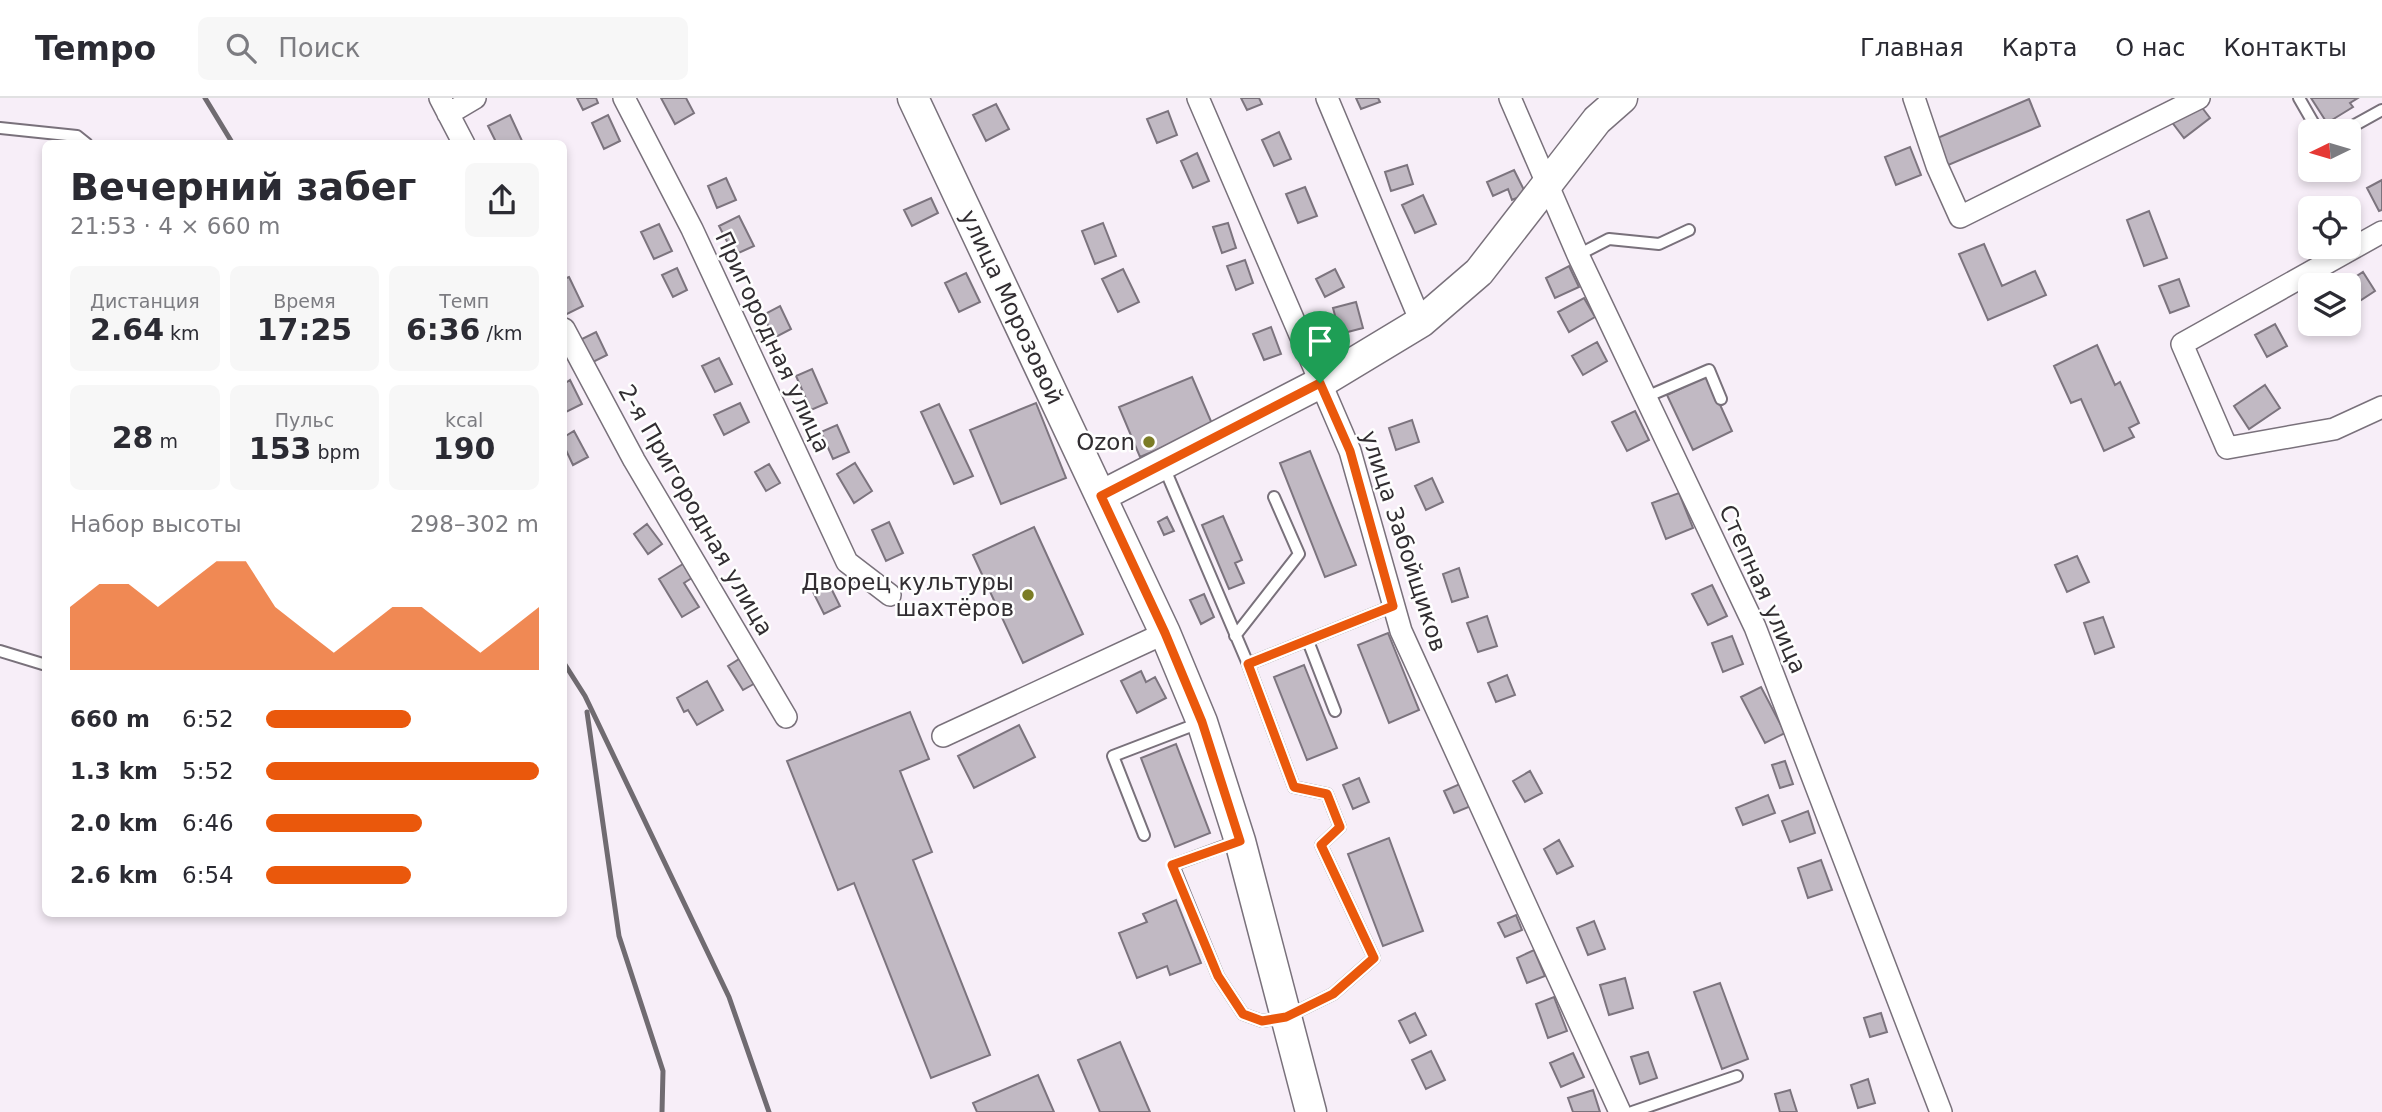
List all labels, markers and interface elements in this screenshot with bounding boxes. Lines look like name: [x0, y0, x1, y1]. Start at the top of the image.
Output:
search box: [198, 17, 688, 80]
text: Tempo: [35, 29, 156, 68]
icon: search: [222, 29, 260, 67]
text: Поиск: [278, 33, 361, 63]
text: Главная: [1860, 34, 1964, 62]
text: Карта: [2002, 34, 2077, 62]
text: О нас: [2115, 34, 2185, 62]
text: Контакты: [2223, 34, 2347, 62]
north arrow: [2298, 119, 2361, 182]
map controls: [2298, 119, 2361, 336]
button: share: [465, 163, 539, 237]
text: Вечерний забег: [70, 165, 416, 209]
button: locate: [2298, 196, 2361, 259]
street label: улица Морозовой: [955, 206, 1069, 408]
text: 21:53 · 4 × 660 m: [70, 213, 280, 239]
street label: Пригородная улица: [710, 227, 836, 457]
button: layers: [2298, 273, 2361, 336]
text: Дистанция: [90, 290, 200, 312]
text: Время: [273, 290, 336, 312]
text: Темп: [439, 290, 489, 312]
pin: [1290, 311, 1350, 383]
text: 2.64: [90, 312, 164, 347]
text: 17:25: [257, 312, 352, 347]
text: 6:36: [406, 312, 481, 347]
text: km: [164, 322, 200, 344]
text: /km: [481, 322, 522, 344]
icon: arrive: [1301, 322, 1339, 360]
street label: 2-я Пригородная улица: [614, 380, 778, 640]
text: Пульс: [275, 409, 334, 431]
text: kcal: [445, 409, 483, 431]
text: 28: [112, 420, 153, 455]
street label: улица Забойщиков: [1356, 427, 1452, 655]
place label: Ozon: [1076, 429, 1135, 455]
text: m: [153, 430, 178, 452]
text: 153: [249, 431, 311, 466]
text: 190: [433, 431, 495, 466]
marker: Ozon: [1141, 434, 1157, 450]
text: bpm: [311, 441, 360, 463]
street label: Степная улица: [1714, 501, 1812, 677]
text: Набор высоты: [70, 511, 242, 537]
text: 298–302 m: [410, 511, 539, 537]
place label: Дворец культуры шахтёров: [801, 569, 1014, 621]
marker: Дворец культуры шахтёров: [1020, 587, 1036, 603]
text: 660 m: [70, 706, 150, 732]
text: 6:52: [182, 706, 234, 732]
text: 1.3 km: [70, 758, 158, 784]
text: 5:52: [182, 758, 234, 784]
text: 2.0 km: [70, 810, 158, 836]
text: 6:46: [182, 810, 234, 836]
text: 2.6 km: [70, 862, 158, 888]
text: 6:54: [182, 862, 234, 888]

